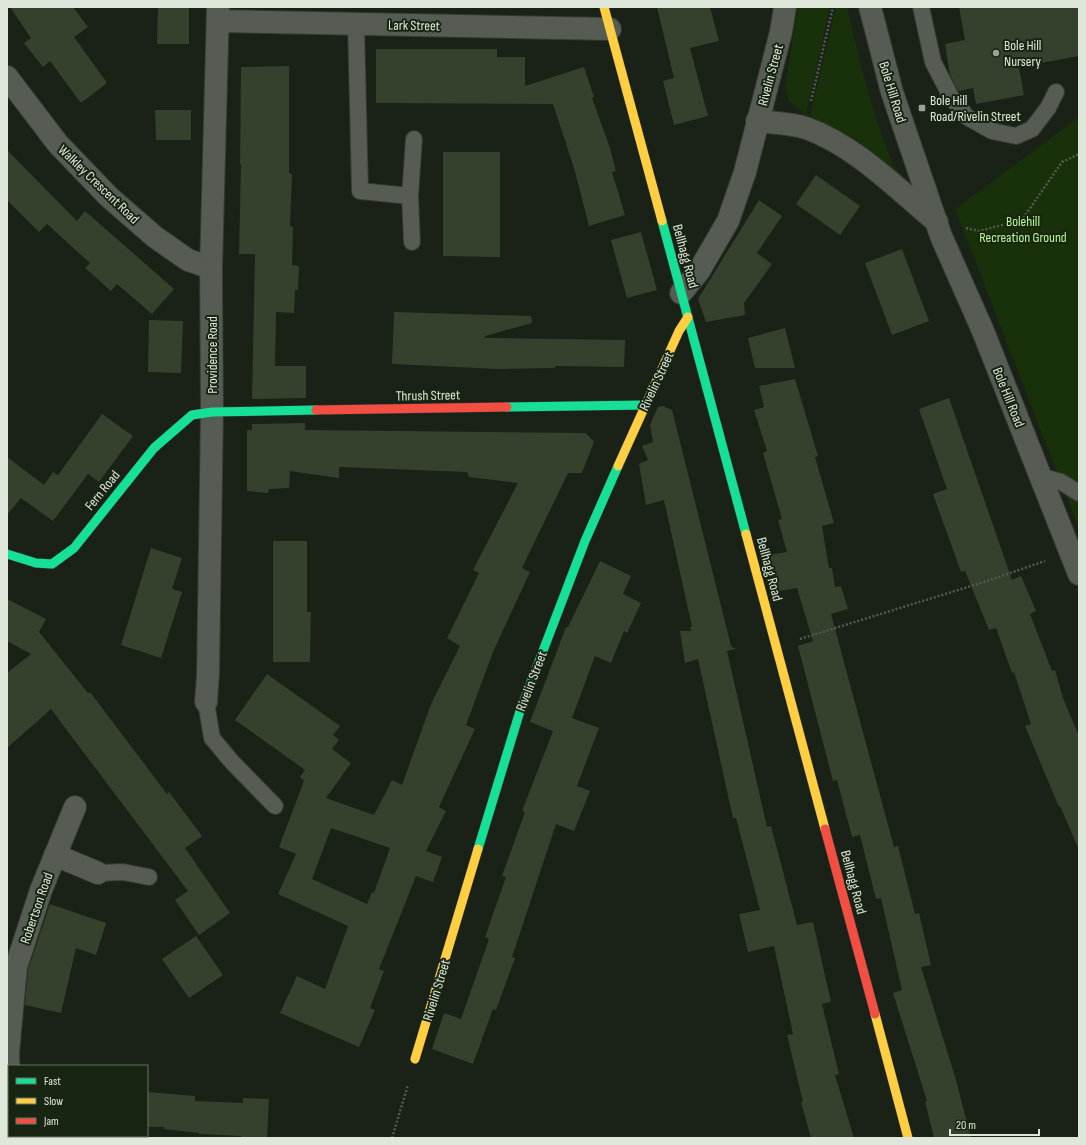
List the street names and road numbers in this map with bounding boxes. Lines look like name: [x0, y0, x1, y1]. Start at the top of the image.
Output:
street label: Lark Street: [388, 17, 440, 34]
street label: Rivelin Street: [754, 42, 787, 108]
street label: Bole Hill Road: [875, 60, 910, 125]
street label: Walkley Crescent Road: [55, 141, 143, 227]
street label: Bellhagg Road: [669, 222, 702, 290]
street label: Providence Road: [204, 316, 221, 394]
street label: Rivelin Street: [635, 349, 678, 413]
street label: Bole Hill Road: [989, 365, 1028, 430]
street label: Thrush Street: [396, 386, 460, 405]
street label: Fern Road: [81, 467, 124, 514]
street label: Bellhagg Road: [753, 535, 786, 603]
street label: Rivelin Street: [512, 649, 551, 714]
street label: Bellhagg Road: [837, 848, 870, 916]
street label: Robertson Road: [16, 870, 57, 946]
street label: Rivelin Street: [419, 957, 454, 1023]

